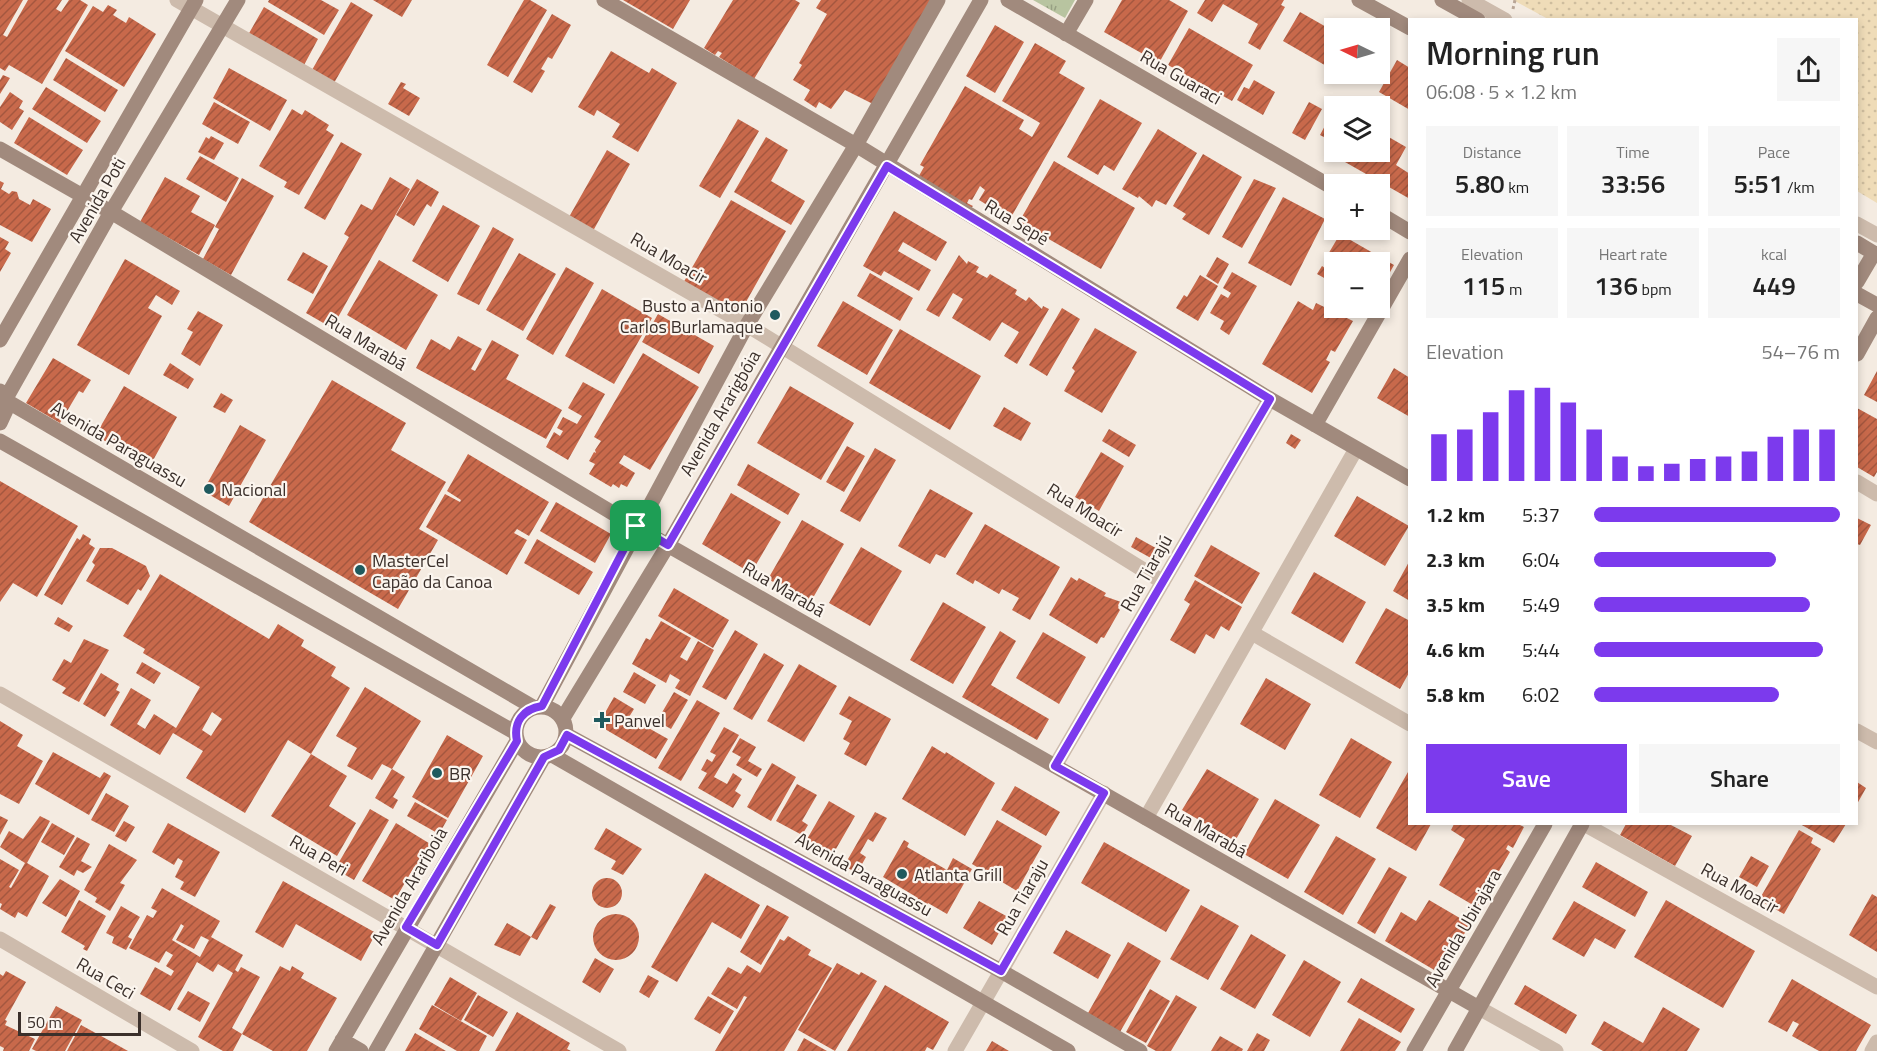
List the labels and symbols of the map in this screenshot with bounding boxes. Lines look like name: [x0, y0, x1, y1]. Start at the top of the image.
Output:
north arrow: [1324, 18, 1390, 84]
street label: Rua Guaraci: [1135, 43, 1227, 111]
street label: Avenida Poti: [62, 152, 132, 248]
street label: Rua Sepé: [980, 192, 1054, 252]
street label: Rua Moacir: [625, 225, 713, 291]
place label: Busto a Antonio Carlos Burlamaque: [620, 292, 763, 340]
street label: Rua Marabá: [320, 307, 412, 377]
marker: Busto a Antonio Carlos Burlamaque: [768, 308, 782, 322]
street label: Avenida Ararigbóia: [673, 345, 767, 481]
street label: Avenida Paraguassu: [46, 394, 192, 494]
place label: Nacional: [221, 476, 286, 503]
street label: Rua Moacir: [1042, 476, 1128, 544]
marker: Nacional: [202, 482, 216, 496]
pin: [610, 500, 661, 551]
street label: Rua Tiarajú: [1113, 530, 1179, 616]
place label: MasterCel Capão da Canoa: [372, 547, 492, 595]
street label: Rua Marabá: [738, 554, 830, 624]
marker: MasterCel Capão da Canoa: [353, 563, 367, 577]
place label: Panvel: [614, 707, 665, 734]
marker: Panvel: [595, 713, 609, 727]
place label: BR: [449, 760, 471, 787]
marker: BR: [430, 766, 444, 780]
street label: Rua Marabá: [1160, 795, 1252, 865]
street label: Avenida Arariboia: [364, 822, 454, 950]
street label: Avenida Paraguassu: [791, 825, 937, 923]
street label: Rua Peri: [285, 827, 353, 883]
street label: Rua Tiaraju: [989, 854, 1055, 940]
street label: Rua Moacir: [1696, 856, 1784, 920]
place label: Atlanta Grill: [914, 861, 1002, 888]
street label: Avenida Ubirajara: [1418, 864, 1508, 992]
marker: Atlanta Grill: [895, 867, 909, 881]
street label: Rua Ceci: [72, 950, 140, 1006]
scale bar: [18, 1009, 141, 1036]

